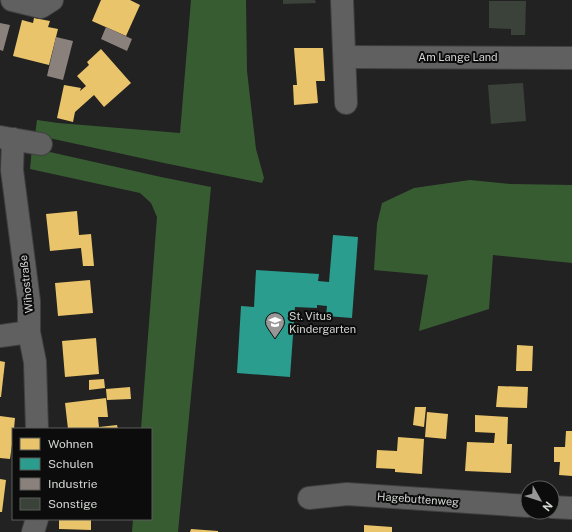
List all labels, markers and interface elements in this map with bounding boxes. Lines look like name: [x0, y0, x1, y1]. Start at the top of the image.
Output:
street label: Am Lange Land: [418, 51, 498, 63]
street label: Wihostraße: [17, 254, 35, 314]
place label: St. Vitus Kindergarten: [289, 310, 356, 335]
school or university icon: St. Vitus Kindergarten: [264, 311, 286, 339]
legend: [12, 428, 152, 520]
text: Wohnen: [48, 437, 93, 451]
text: Schulen: [48, 457, 94, 471]
text: Industrie: [48, 477, 98, 491]
north arrow: [520, 480, 560, 520]
street label: Hagebuttenweg: [377, 490, 459, 508]
text: Sonstige: [48, 497, 98, 511]
text: N: [540, 499, 555, 513]

